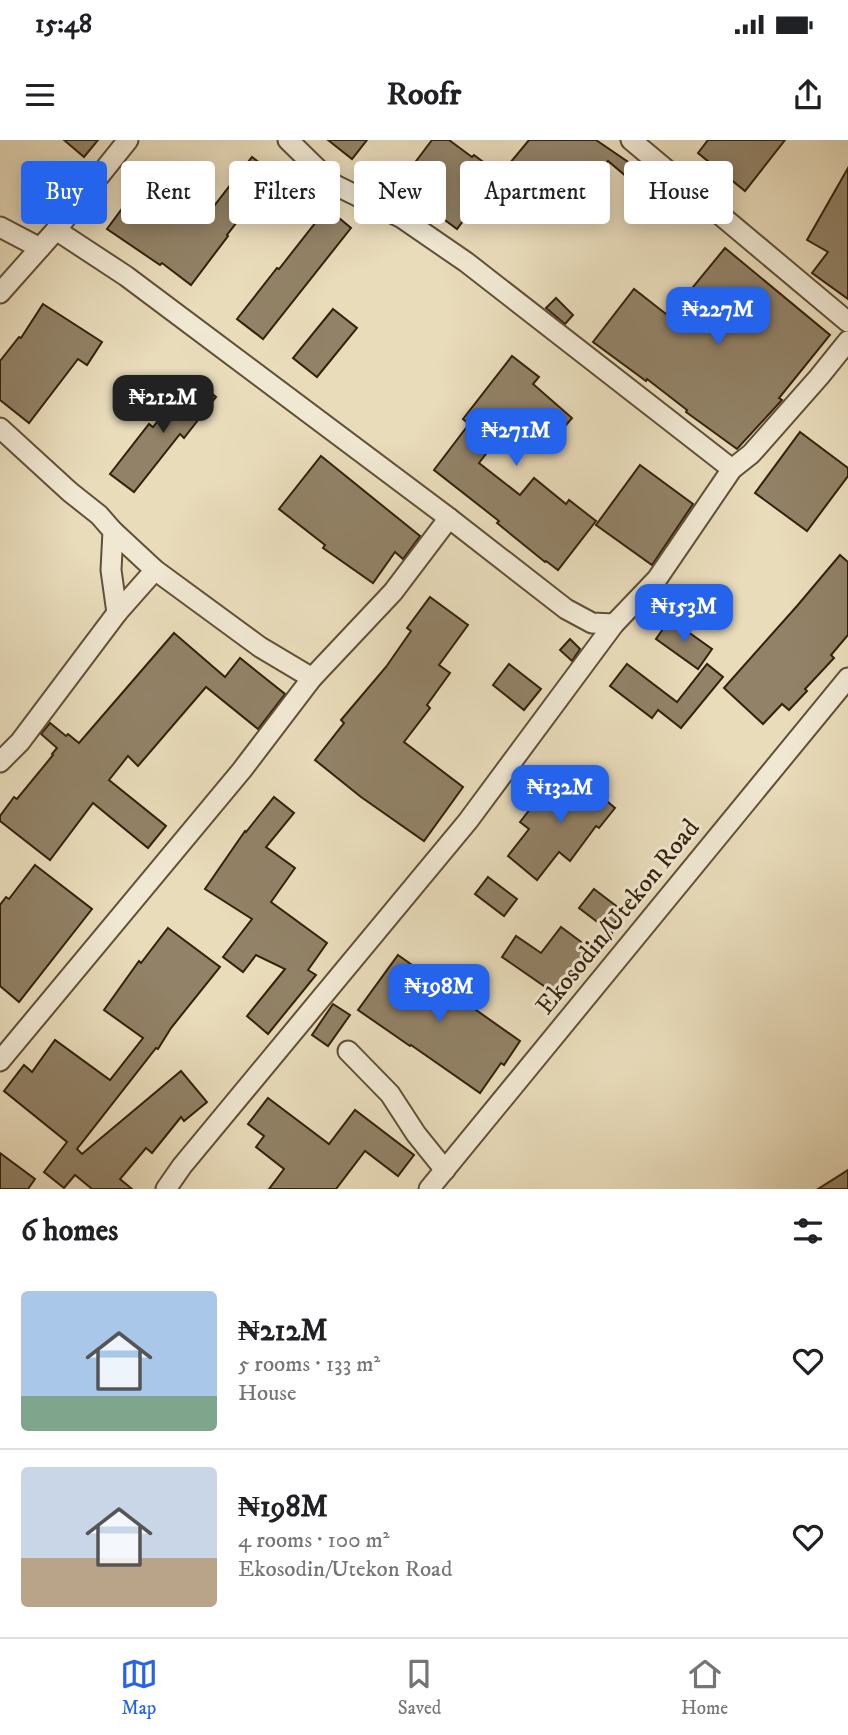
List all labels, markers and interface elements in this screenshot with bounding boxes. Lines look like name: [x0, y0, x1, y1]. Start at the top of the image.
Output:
text: 15:48: [35, 8, 92, 41]
text: Roofr: [387, 75, 461, 115]
icon: menu: [21, 76, 59, 114]
icon: share: [789, 76, 827, 114]
chip: Buy: [21, 161, 107, 224]
chip: Rent: [121, 161, 215, 224]
chip: Filters: [229, 161, 340, 224]
chip: New: [354, 161, 446, 224]
chip: Apartment: [460, 161, 610, 224]
chip: House: [624, 161, 733, 224]
pin: ₦227M: [669, 288, 767, 347]
text: ₦227M: [682, 295, 754, 324]
pin: ₦212M: [114, 376, 212, 435]
text: ₦212M: [129, 383, 197, 412]
pin: ₦271M: [467, 408, 565, 468]
text: ₦271M: [482, 416, 550, 445]
pin: ₦153M: [635, 584, 733, 644]
text: ₦153M: [651, 592, 717, 621]
pin: ₦132M: [511, 766, 609, 825]
text: ₦132M: [527, 773, 593, 802]
street label: Ekosodin/Utekon Road: [529, 812, 707, 1022]
pin: ₦198M: [390, 964, 488, 1024]
text: ₦198M: [405, 972, 474, 1001]
icon: filters: [789, 1212, 827, 1250]
text: 6 homes: [21, 1213, 118, 1250]
text: ₦212M: [238, 1313, 328, 1350]
icon: home: [77, 1319, 161, 1403]
icon: heart: [789, 1342, 827, 1380]
text: 5 rooms · 133 m²: [238, 1350, 380, 1379]
text: House: [238, 1379, 296, 1408]
text: ₦198M: [238, 1489, 328, 1526]
icon: home: [77, 1495, 161, 1579]
icon: heart: [789, 1518, 827, 1556]
text: 4 rooms · 100 m²: [238, 1526, 390, 1555]
text: Ekosodin/Utekon Road: [238, 1555, 452, 1584]
tab: Map: [120, 1655, 158, 1720]
tab: Saved: [398, 1655, 441, 1720]
tab: Home: [681, 1655, 728, 1720]

